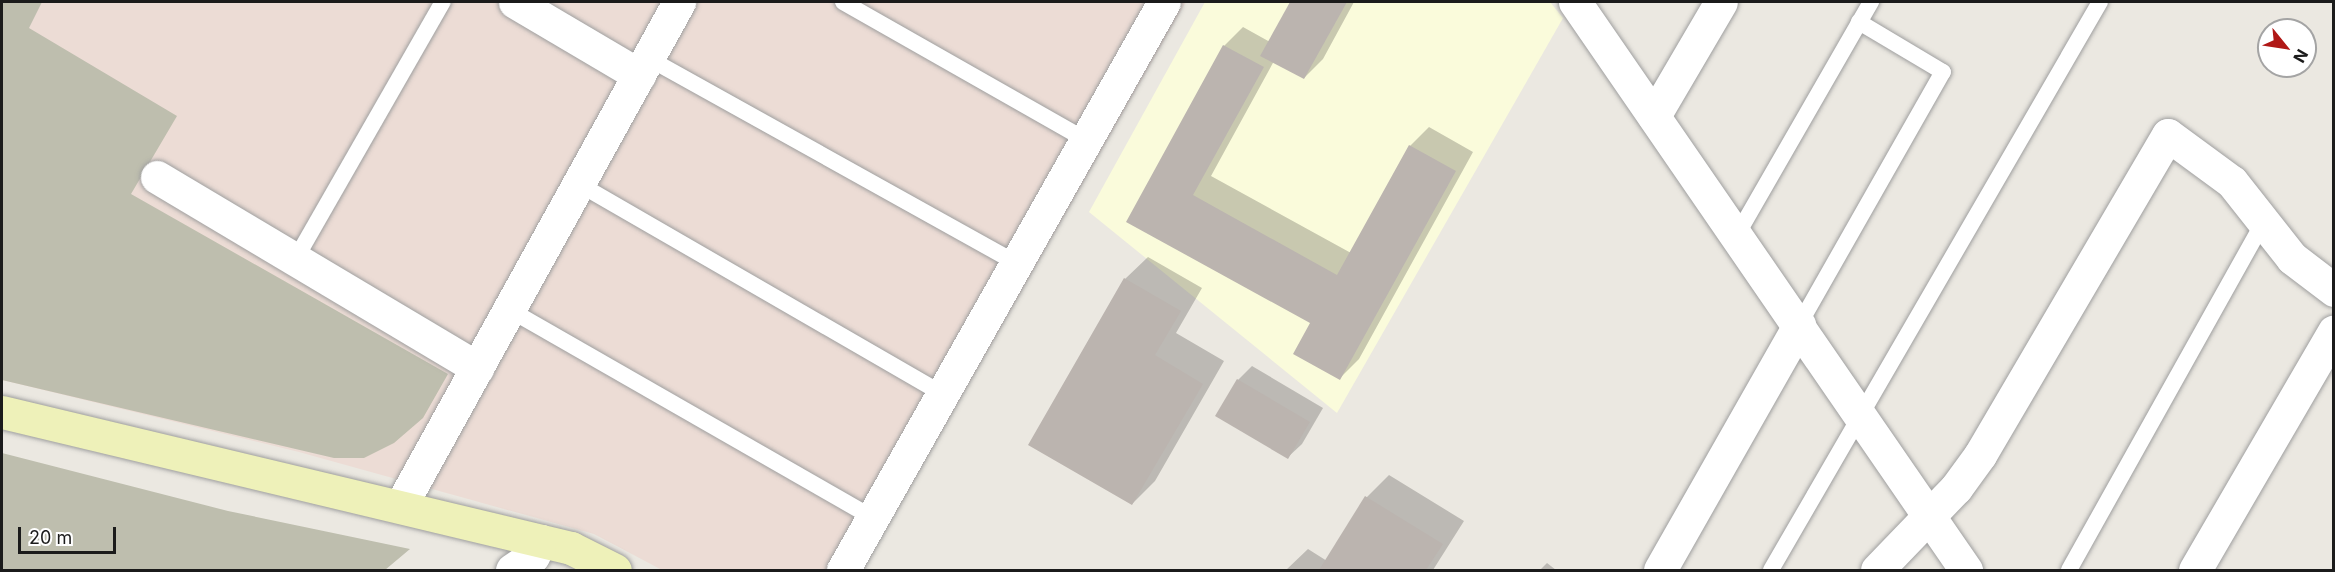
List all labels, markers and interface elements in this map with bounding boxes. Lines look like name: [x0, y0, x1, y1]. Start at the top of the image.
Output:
north arrow: [2257, 18, 2317, 78]
text: N: [2289, 46, 2313, 66]
scale bar: [21, 515, 118, 553]
text: 20 m: [29, 527, 72, 548]

